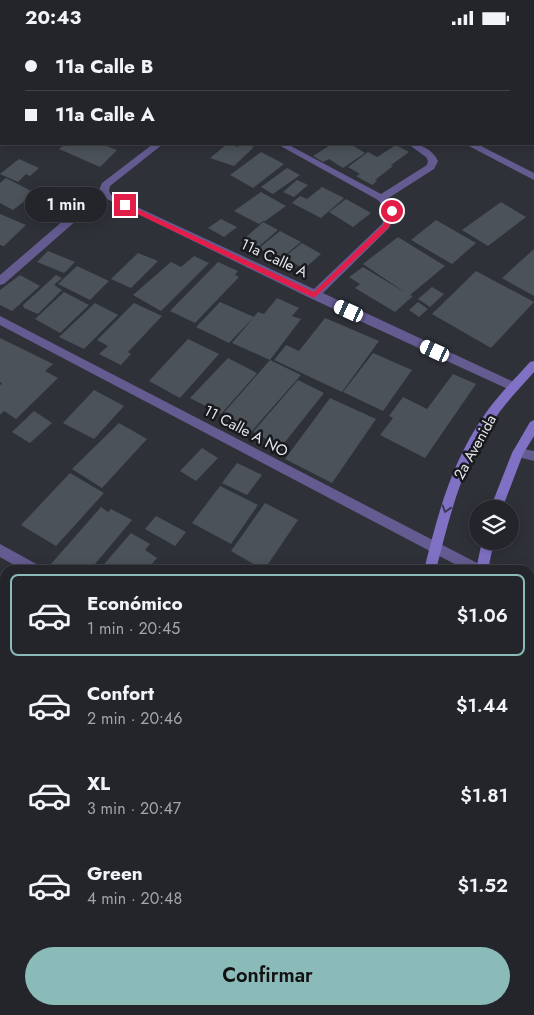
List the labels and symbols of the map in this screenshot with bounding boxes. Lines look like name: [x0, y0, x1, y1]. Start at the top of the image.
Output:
callout: 1 min: [25, 187, 108, 223]
route end: [114, 194, 136, 216]
route start: [381, 200, 403, 222]
street label: 11a Calle A: [237, 233, 311, 283]
car: [332, 298, 365, 324]
car: [418, 338, 451, 364]
street label: 11 Calle A NO: [200, 400, 292, 462]
street label: 2a Avenida: [448, 411, 502, 483]
one-way arrow: [442, 505, 452, 513]

